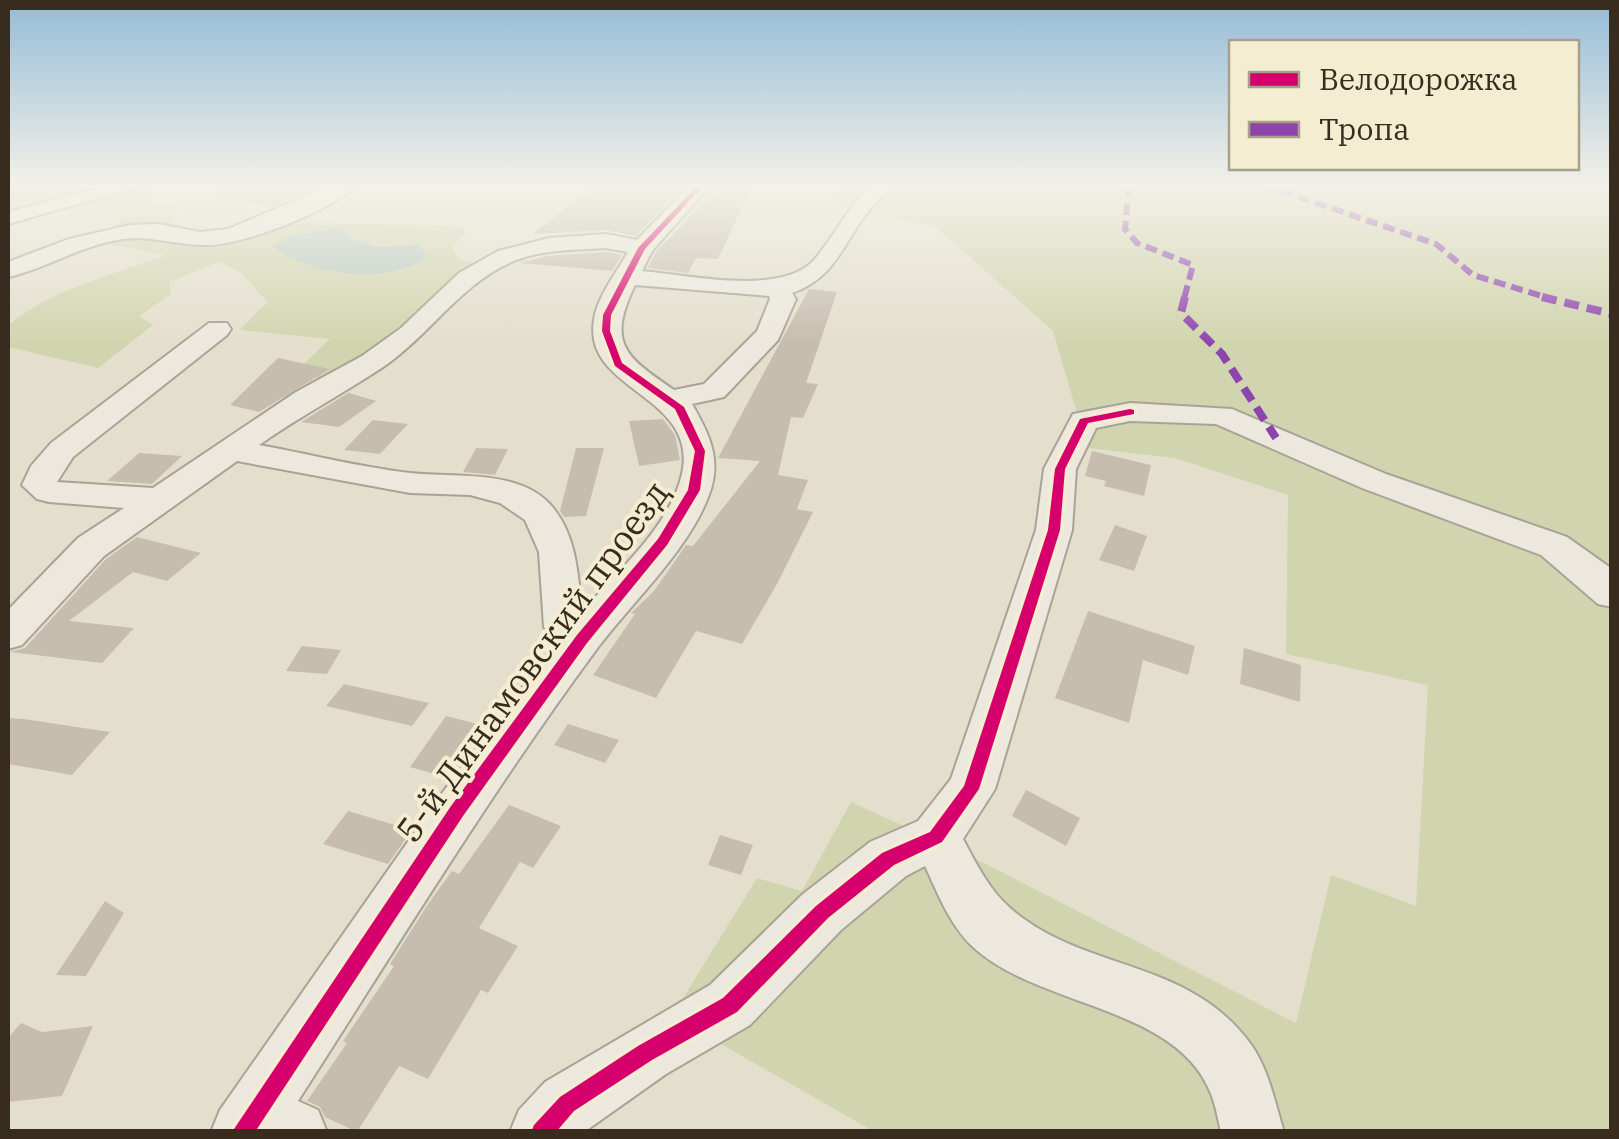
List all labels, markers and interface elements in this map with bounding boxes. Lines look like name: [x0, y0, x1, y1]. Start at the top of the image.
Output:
legend: [1229, 40, 1579, 170]
text: Велодорожка: [1319, 59, 1518, 98]
text: Тропа: [1319, 109, 1410, 148]
street label: 5-й Динамовский проезд: [385, 471, 679, 851]

